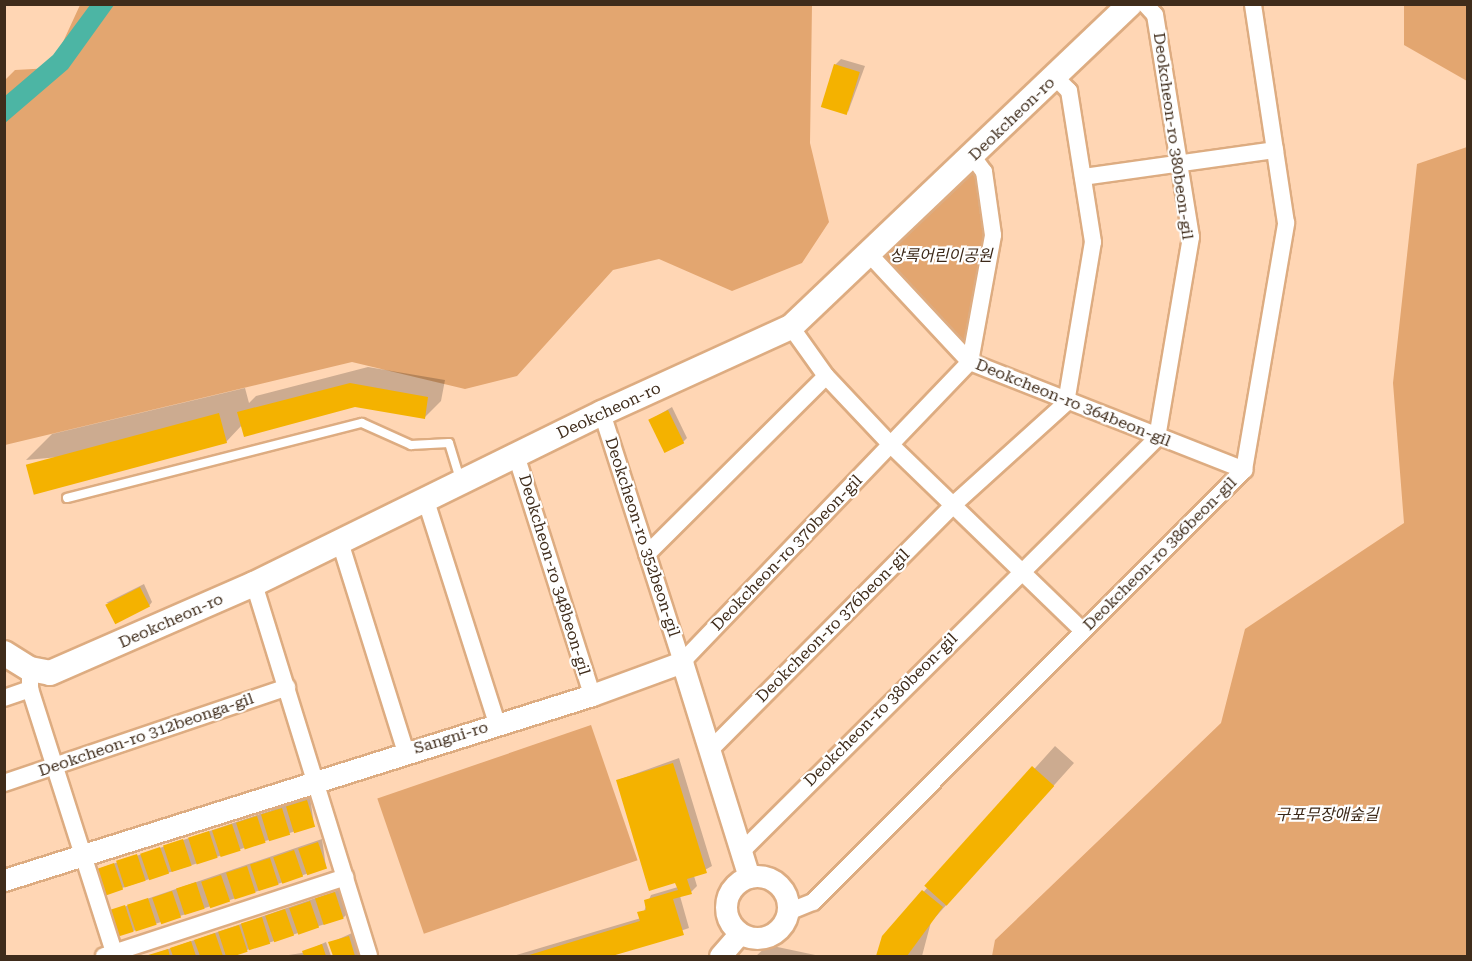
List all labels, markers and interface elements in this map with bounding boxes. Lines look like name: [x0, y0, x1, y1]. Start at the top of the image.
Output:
street label: Deokcheon-ro 380beon-gil: [1149, 31, 1197, 241]
street label: Deokcheon-ro: [965, 73, 1059, 165]
park label: 상록어린이공원: [889, 246, 993, 266]
street label: Deokcheon-ro 364beon-gil: [973, 355, 1173, 451]
street label: Deokcheon-ro: [554, 379, 664, 443]
street label: Deokcheon-ro 352beon-gil: [601, 435, 683, 639]
street label: Deokcheon-ro 370beon-gil: [708, 471, 866, 635]
street label: Deokcheon-ro 348beon-gil: [514, 472, 594, 678]
street label: Deokcheon-ro 386beon-gil: [1079, 473, 1241, 635]
street label: Deokcheon-ro 376beon-gil: [752, 545, 914, 707]
street label: Deokcheon-ro: [116, 589, 226, 653]
street label: Deokcheon-ro 380beon-gil: [800, 629, 962, 791]
street label: Deokcheon-ro 312beonga-gil: [36, 689, 256, 781]
street label: Sangni-ro: [411, 718, 491, 758]
park label: 구포무장애숲길: [1275, 805, 1379, 825]

